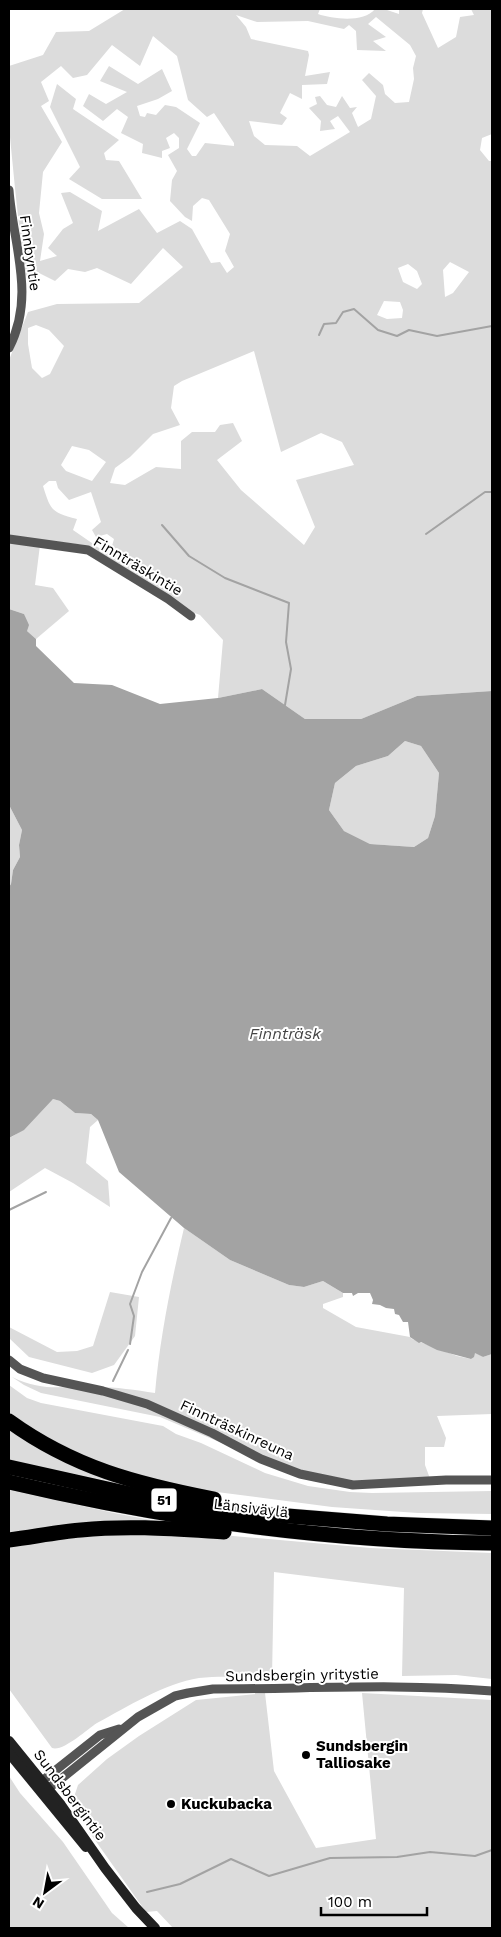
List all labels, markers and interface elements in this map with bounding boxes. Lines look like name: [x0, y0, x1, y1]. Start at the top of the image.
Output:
street label: Finnbyntie: [16, 214, 44, 292]
street label: Finnträskintie: [90, 532, 186, 600]
water label: Finnträsk: [249, 1024, 322, 1043]
street label: Finnträskinreuna: [177, 1396, 297, 1464]
road number: 51: [152, 1488, 176, 1512]
street label: Länsiväylä: [213, 1494, 290, 1522]
street label: Sundsbergin yritystie: [225, 1665, 379, 1685]
place label: Sundsbergin Talliosake: [316, 1737, 408, 1772]
street label: Sundsbergintie: [30, 1746, 110, 1844]
marker: Sundsbergin Talliosake: [300, 1749, 312, 1761]
place label: Kuckubacka: [181, 1795, 272, 1813]
marker: Kuckubacka: [165, 1798, 177, 1810]
north arrow: [20, 1867, 70, 1917]
scale bar: [321, 1884, 427, 1916]
text: N: [29, 1893, 47, 1913]
text: 100 m: [328, 1893, 372, 1911]

